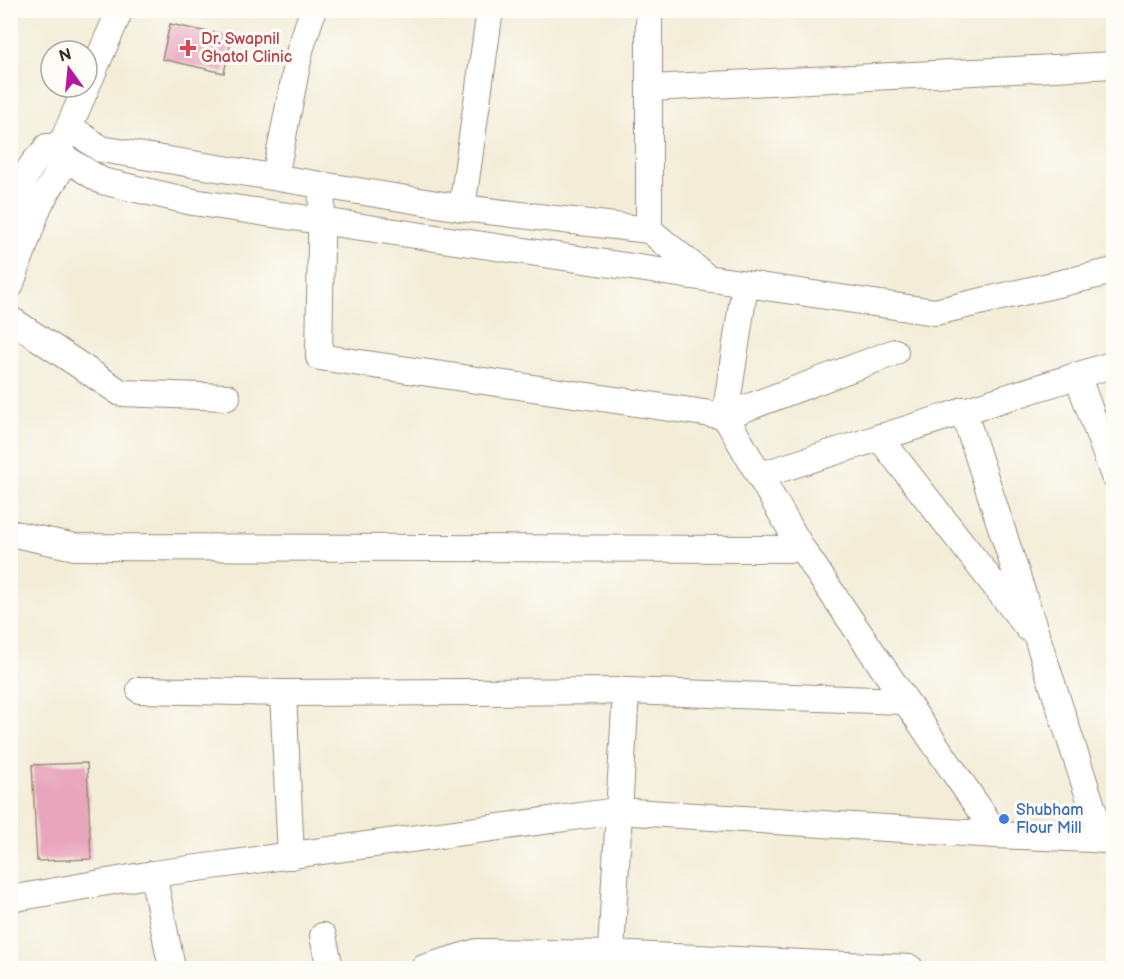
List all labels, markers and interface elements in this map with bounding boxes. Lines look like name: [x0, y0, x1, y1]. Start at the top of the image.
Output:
place label: Dr. Swapnil Ghatol Clinic: [201, 30, 292, 67]
north arrow: [39, 39, 99, 99]
marker: Dr. Swapnil Ghatol Clinic: [179, 39, 197, 57]
text: N: [57, 45, 74, 67]
place label: Shubham Flour Mill: [1016, 801, 1084, 838]
marker: Shubham Flour Mill: [997, 812, 1011, 826]

